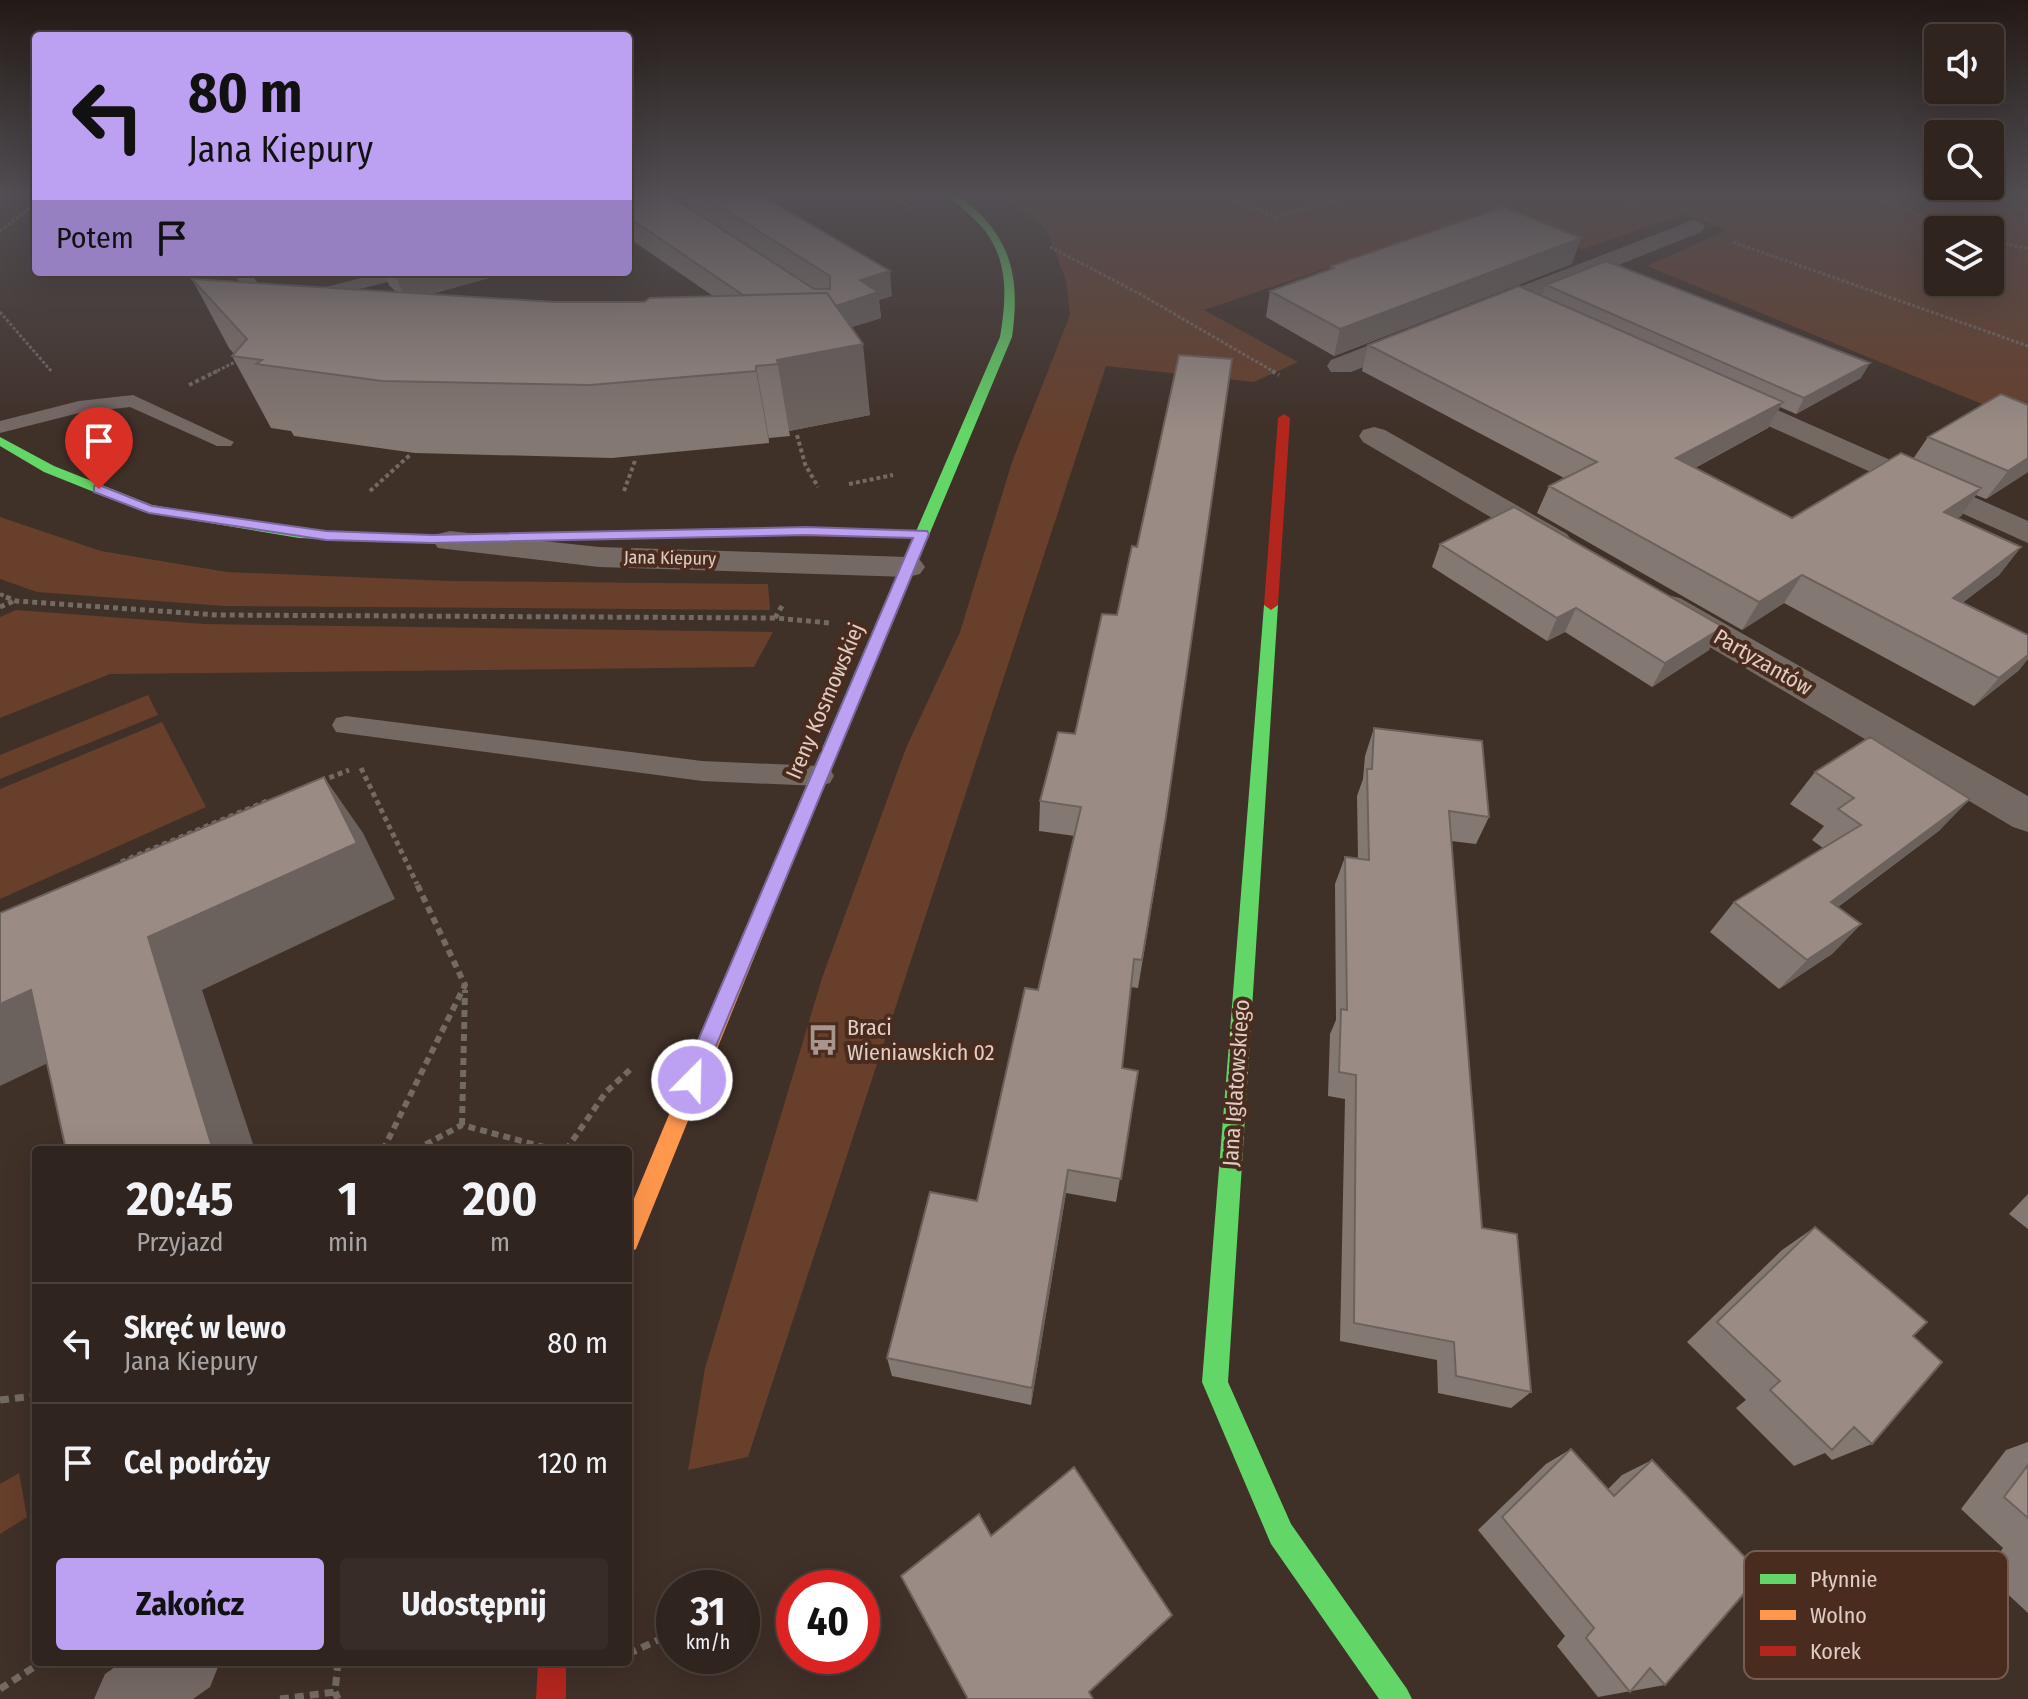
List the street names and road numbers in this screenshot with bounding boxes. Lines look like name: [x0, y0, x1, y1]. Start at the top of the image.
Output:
street label: Jana Kiepury: [624, 546, 716, 570]
street label: Ireny Kosmowskiej: [780, 619, 870, 783]
street label: Partyzantów: [1709, 623, 1817, 701]
street label: Jana Iglatowskiego: [1217, 999, 1255, 1167]

